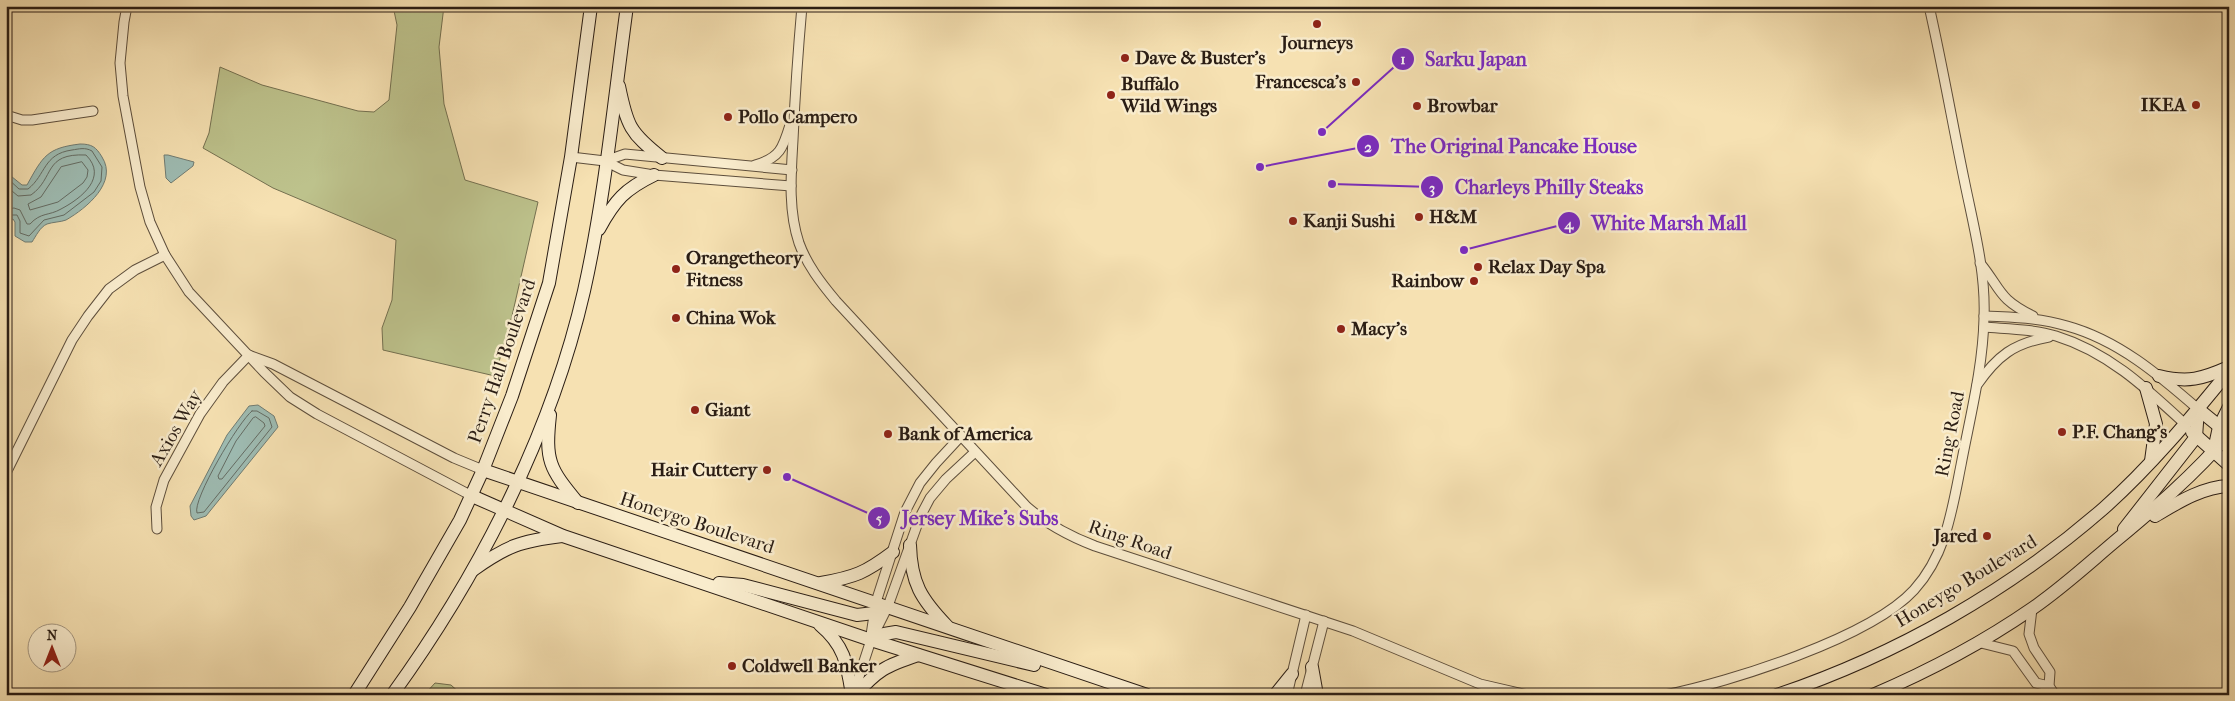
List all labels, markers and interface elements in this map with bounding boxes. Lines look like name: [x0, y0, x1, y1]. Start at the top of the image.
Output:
marker: Journeys: [1311, 18, 1323, 30]
place label: Journeys: [1279, 32, 1353, 54]
callout: Sarku Japan: [1390, 41, 1537, 76]
place label: Dave & Buster's: [1135, 47, 1266, 69]
text: Sarku Japan: [1425, 48, 1527, 71]
text: 1: [1400, 50, 1406, 68]
marker: Dave & Buster's: [1119, 52, 1131, 64]
place label: Francesca's: [1254, 71, 1346, 93]
place label: Buffalo Wild Wings: [1120, 73, 1217, 117]
marker: Francesca's: [1350, 76, 1362, 88]
marker: Buffalo Wild Wings: [1105, 89, 1117, 101]
place label: IKEA: [2141, 94, 2187, 116]
place label: Browbar: [1427, 95, 1498, 117]
marker: IKEA: [2190, 99, 2202, 111]
marker: Browbar: [1411, 100, 1423, 112]
place label: Pollo Campero: [738, 106, 858, 128]
marker: Pollo Campero: [722, 111, 734, 123]
callout: The Original Pancake House: [1356, 129, 1647, 164]
text: The Original Pancake House: [1390, 135, 1637, 158]
text: 2: [1364, 138, 1372, 156]
callout: Charleys Philly Steaks: [1419, 170, 1653, 205]
text: Charleys Philly Steaks: [1455, 176, 1644, 199]
text: 3: [1429, 179, 1435, 197]
place label: H&M: [1429, 206, 1478, 228]
callout: White Marsh Mall: [1556, 206, 1757, 241]
place label: Kanji Sushi: [1303, 210, 1395, 232]
marker: H&M: [1413, 211, 1425, 223]
text: White Marsh Mall: [1590, 212, 1747, 235]
marker: Kanji Sushi: [1287, 215, 1299, 227]
text: 4: [1564, 215, 1575, 233]
place label: Orangetheory Fitness: [685, 247, 804, 291]
place label: Relax Day Spa: [1488, 256, 1606, 278]
marker: Relax Day Spa: [1472, 261, 1484, 273]
marker: Orangetheory Fitness: [670, 263, 682, 275]
place label: Rainbow: [1391, 270, 1465, 292]
street label: Perry Hall Boulevard: [464, 275, 541, 446]
marker: Rainbow: [1468, 275, 1480, 287]
place label: China Wok: [686, 307, 777, 329]
marker: China Wok: [670, 312, 682, 324]
place label: Macy's: [1350, 318, 1407, 340]
marker: Macy's: [1335, 323, 1347, 335]
street label: Axios Way: [145, 385, 207, 471]
street label: Ring Road: [1931, 389, 1969, 479]
place label: Giant: [705, 399, 751, 421]
marker: Giant: [689, 404, 701, 416]
place label: P.F. Chang's: [2072, 421, 2167, 443]
place label: Bank of America: [898, 423, 1033, 445]
marker: P.F. Chang's: [2056, 426, 2068, 438]
marker: Bank of America: [882, 428, 894, 440]
place label: Hair Cuttery: [651, 459, 758, 481]
marker: Hair Cuttery: [761, 464, 773, 476]
street label: Honeygo Boulevard: [617, 488, 778, 559]
callout: Jersey Mike's Subs: [867, 501, 1068, 536]
text: Jersey Mike's Subs: [900, 507, 1059, 530]
text: 5: [876, 509, 883, 527]
street label: Ring Road: [1085, 515, 1175, 565]
place label: Jared: [1932, 525, 1978, 547]
street label: Honeygo Boulevard: [1891, 530, 2041, 632]
marker: Jared: [1981, 530, 1993, 542]
north arrow: [28, 624, 78, 674]
text: N: [47, 627, 58, 644]
place label: Coldwell Banker: [742, 655, 877, 677]
marker: Coldwell Banker: [726, 660, 738, 672]

